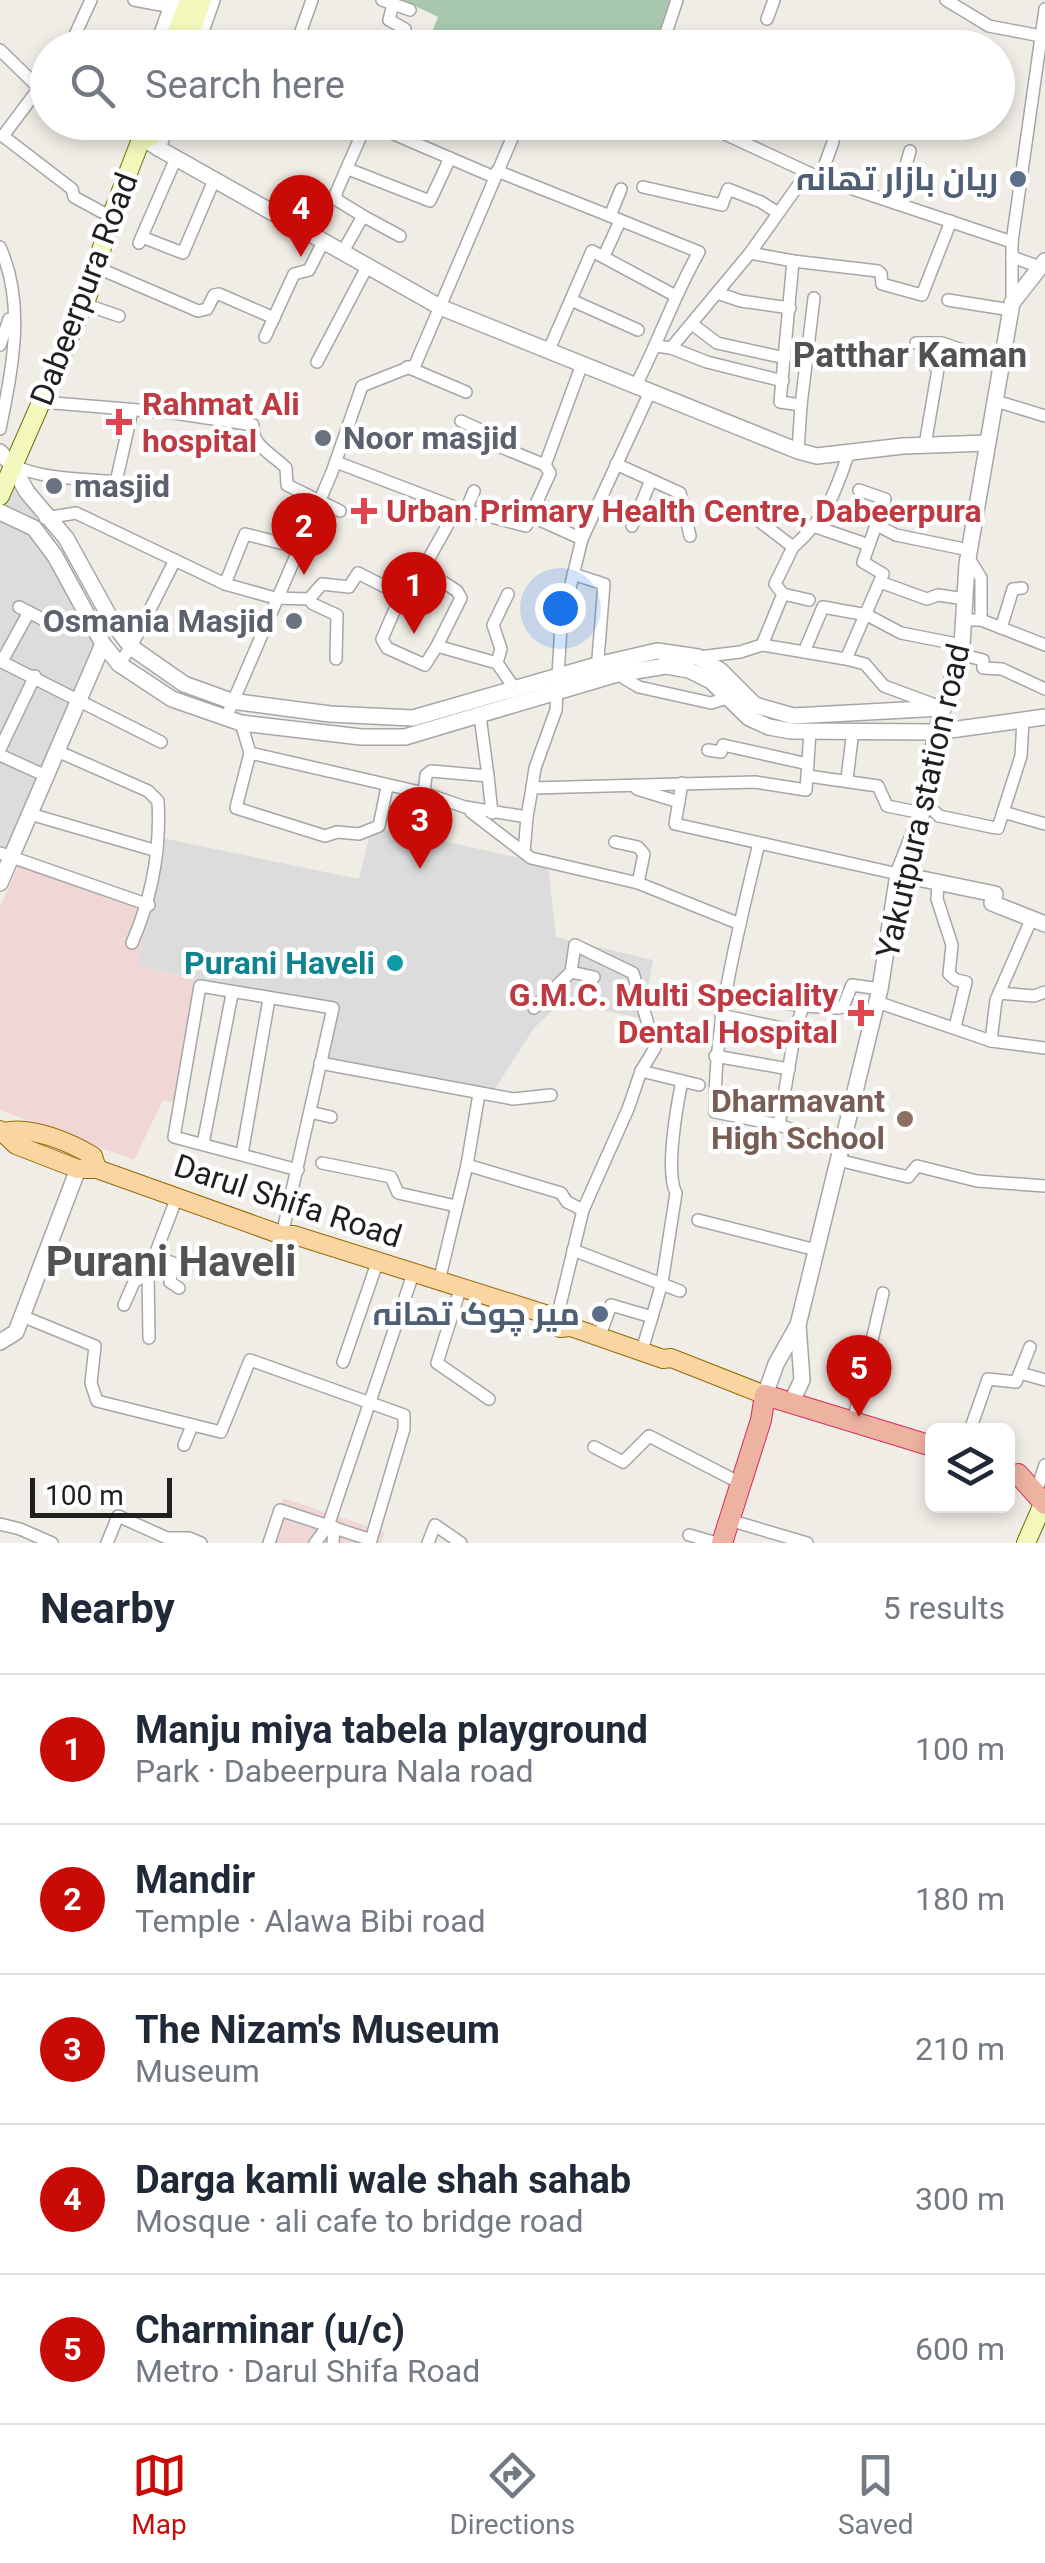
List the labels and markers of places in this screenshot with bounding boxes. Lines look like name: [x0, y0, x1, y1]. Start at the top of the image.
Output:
place label: ریان بازار تھانہ: [796, 160, 998, 198]
marker: ریان بازار تھانہ: [1007, 168, 1029, 190]
pin: 4: [268, 174, 334, 257]
place label: Rahmat Ali hospital: [142, 385, 300, 460]
marker: Rahmat Ali hospital: [106, 409, 132, 435]
place label: Noor masjid: [343, 419, 517, 457]
marker: Noor masjid: [312, 427, 334, 449]
place label: masjid: [74, 467, 170, 505]
marker: masjid: [43, 475, 65, 497]
pin: 2: [272, 492, 336, 575]
place label: Urban Primary Health Centre, Dabeerpura: [386, 492, 982, 530]
marker: Urban Primary Health Centre, Dabeerpura: [351, 498, 377, 524]
pin: 1: [382, 552, 446, 634]
place label: Osmania Masjid: [43, 602, 274, 640]
marker: Osmania Masjid: [283, 610, 305, 632]
pin: 3: [388, 786, 452, 869]
place label: Purani Haveli: [184, 944, 375, 982]
marker: Purani Haveli: [384, 952, 406, 974]
place label: G.M.C. Multi Speciality Dental Hospital: [509, 976, 839, 1051]
marker: G.M.C. Multi Speciality Dental Hospital: [848, 1000, 874, 1026]
place label: Dharmavant High School: [711, 1082, 885, 1157]
marker: Dharmavant High School: [894, 1108, 916, 1130]
place label: میر چوک تھانہ: [373, 1295, 580, 1337]
marker: میر چوک تھانہ: [589, 1303, 611, 1325]
pin: 5: [826, 1334, 892, 1417]

